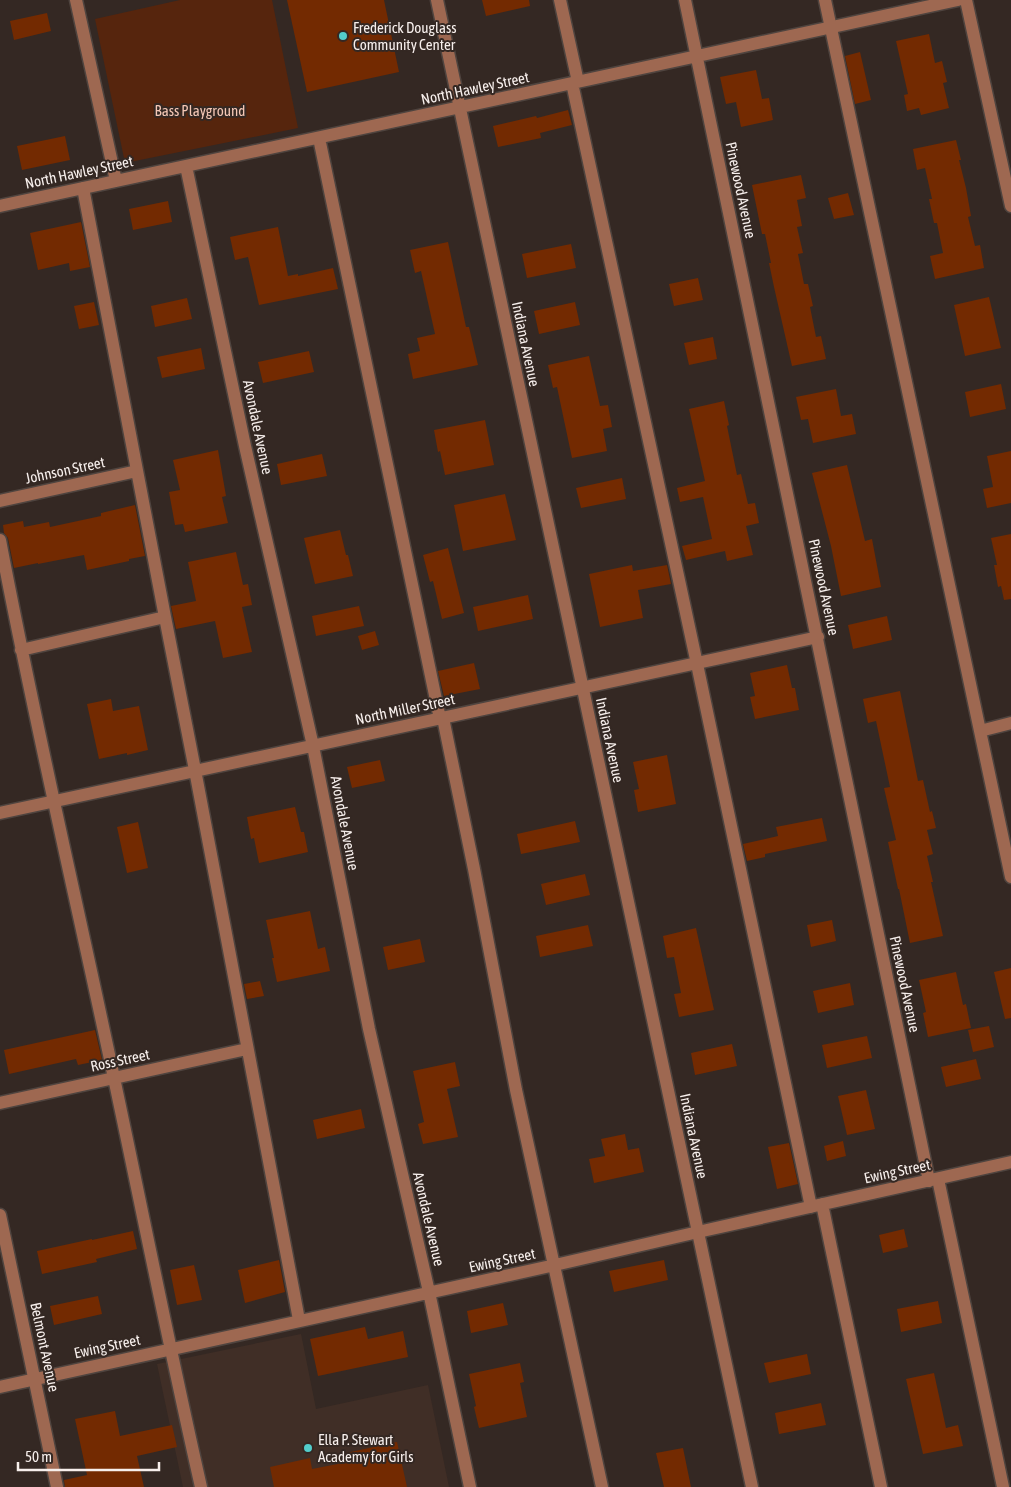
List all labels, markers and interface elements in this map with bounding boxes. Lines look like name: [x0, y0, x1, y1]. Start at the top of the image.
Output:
place label: Frederick Douglass Community Center: [353, 19, 457, 53]
marker: Frederick Douglass Community Center: [337, 30, 349, 42]
street label: North Hawley Street: [419, 68, 531, 108]
park label: Bass Playground: [155, 102, 245, 119]
street label: Pinewood Avenue: [722, 140, 760, 240]
street label: North Hawley Street: [23, 152, 135, 192]
street label: Indiana Avenue: [509, 300, 543, 388]
street label: Avondale Avenue: [240, 378, 276, 476]
street label: Johnson Street: [24, 453, 106, 487]
street label: Pinewood Avenue: [805, 537, 843, 637]
street label: North Miller Street: [354, 690, 456, 728]
street label: Indiana Avenue: [593, 696, 627, 784]
street label: Avondale Avenue: [327, 774, 363, 872]
street label: Pinewood Avenue: [886, 934, 924, 1034]
street label: Ross Street: [89, 1045, 151, 1075]
street label: Indiana Avenue: [677, 1092, 711, 1180]
street label: Ewing Street: [862, 1156, 932, 1186]
street label: Avondale Avenue: [410, 1170, 448, 1268]
street label: Ewing Street: [467, 1245, 537, 1275]
street label: Belmont Avenue: [27, 1301, 63, 1393]
street label: Ewing Street: [72, 1331, 142, 1361]
place label: Ella P. Stewart Academy for Girls: [318, 1431, 414, 1465]
scale bar: [18, 1440, 159, 1472]
marker: Ella P. Stewart Academy for Girls: [302, 1442, 314, 1454]
text: 50 m: [25, 1448, 52, 1465]

